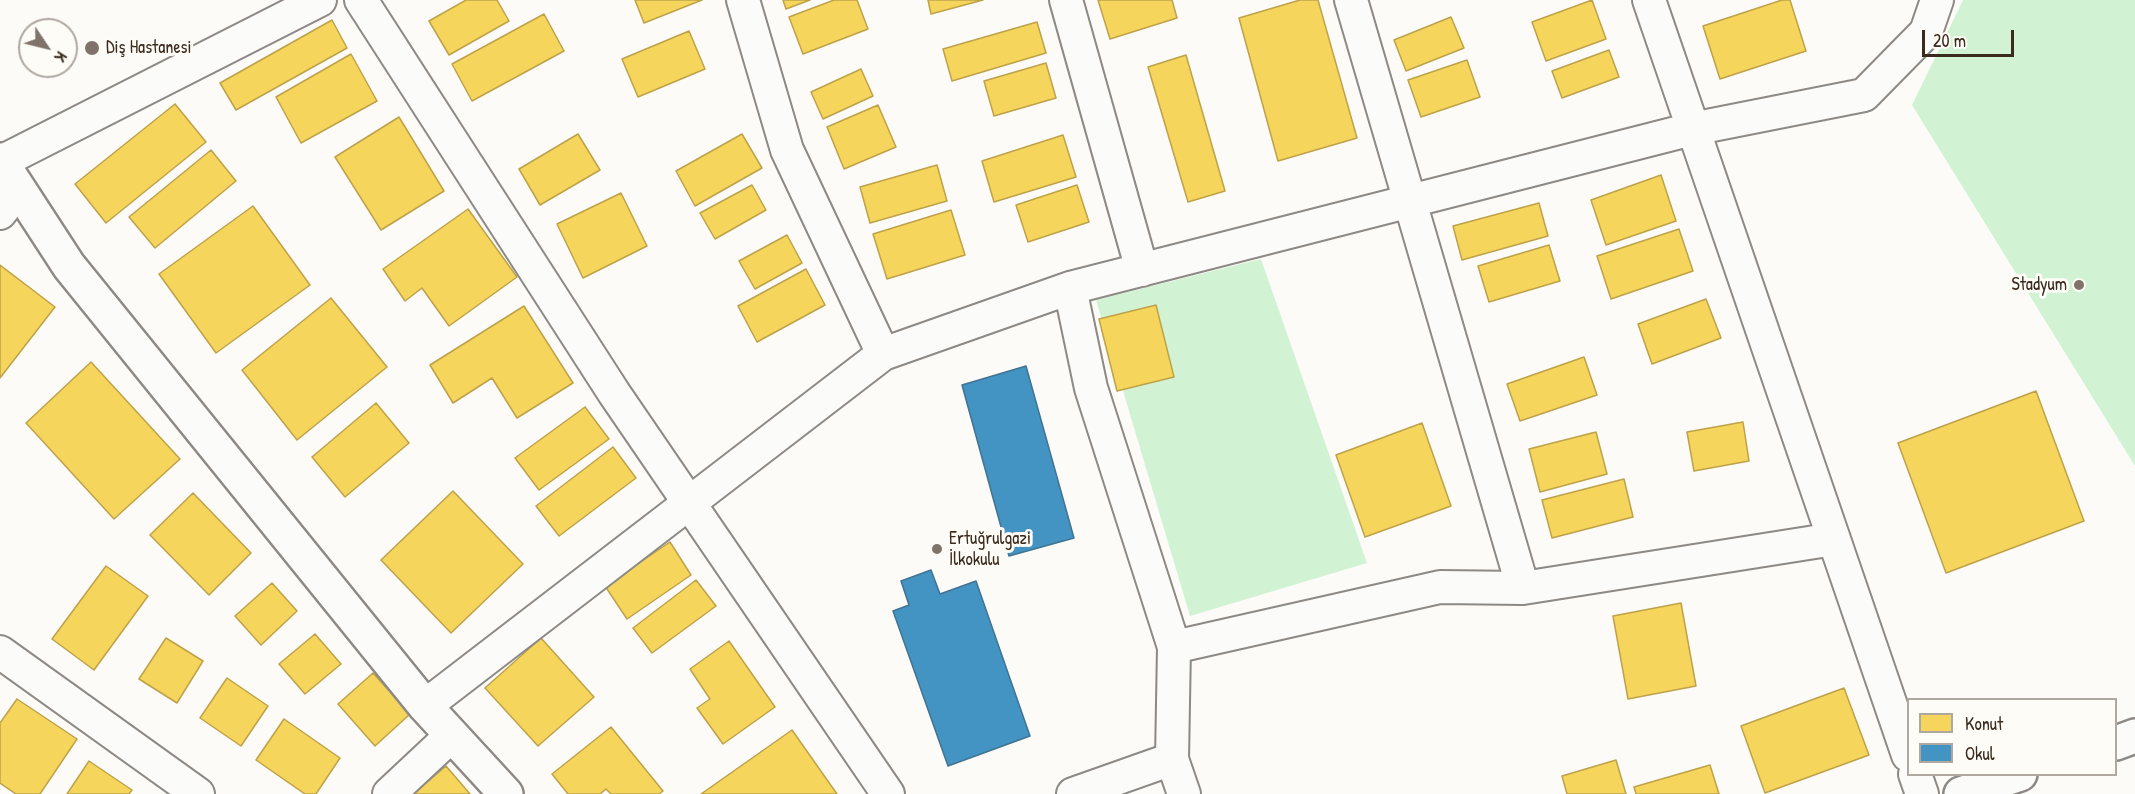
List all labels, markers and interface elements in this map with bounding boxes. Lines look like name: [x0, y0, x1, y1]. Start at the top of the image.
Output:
north arrow: [18, 18, 78, 78]
scale bar: [1925, 18, 2016, 56]
text: 20 m: [1933, 28, 1966, 53]
place label: Diş Hastanesi: [106, 37, 192, 59]
marker: Diş Hastanesi: [83, 39, 101, 57]
text: K: [50, 47, 73, 67]
place label: Stadyum: [2011, 274, 2067, 296]
marker: Stadyum: [2072, 278, 2086, 292]
place label: Ertuğrulgazi İlkokulu: [949, 528, 1031, 570]
marker: Ertuğrulgazi İlkokulu: [930, 542, 944, 556]
legend: [1907, 698, 2117, 776]
text: Konut: [1965, 711, 2003, 736]
text: Okul: [1965, 741, 1994, 766]

